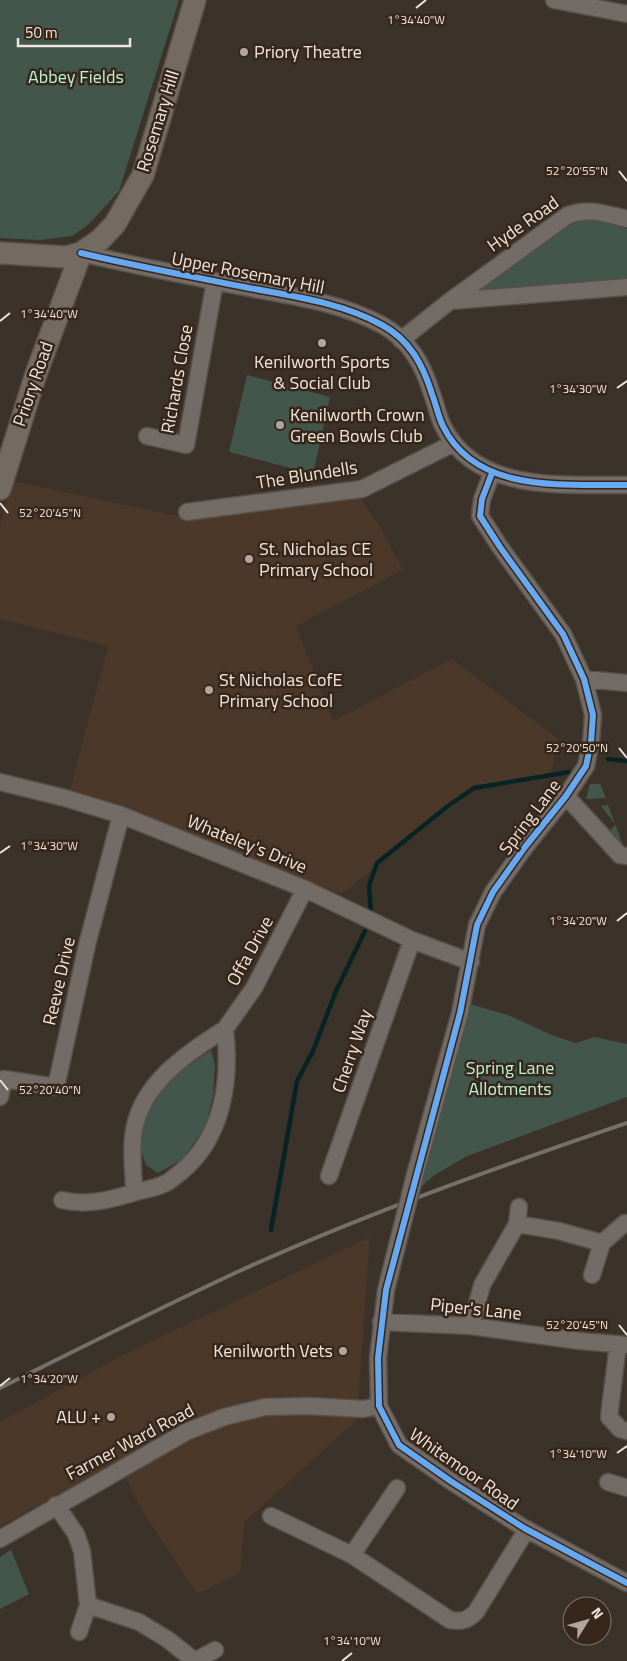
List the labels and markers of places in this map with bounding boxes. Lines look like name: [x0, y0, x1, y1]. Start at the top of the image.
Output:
place label: Priory Theatre: [254, 38, 362, 65]
marker: Priory Theatre: [238, 46, 250, 58]
marker: Kenilworth Sports & Social Club: [316, 337, 328, 349]
place label: Kenilworth Sports & Social Club: [254, 348, 390, 396]
place label: Kenilworth Crown Green Bowls Club: [290, 401, 425, 449]
marker: Kenilworth Crown Green Bowls Club: [274, 419, 286, 431]
place label: St. Nicholas CE Primary School: [259, 535, 373, 583]
marker: St. Nicholas CE Primary School: [243, 553, 255, 565]
place label: St Nicholas CofE Primary School: [219, 666, 343, 714]
marker: St Nicholas CofE Primary School: [203, 684, 215, 696]
place label: Kenilworth Vets: [213, 1337, 333, 1364]
marker: Kenilworth Vets: [337, 1345, 349, 1357]
place label: ALU +: [56, 1403, 101, 1430]
marker: ALU +: [105, 1411, 117, 1423]

